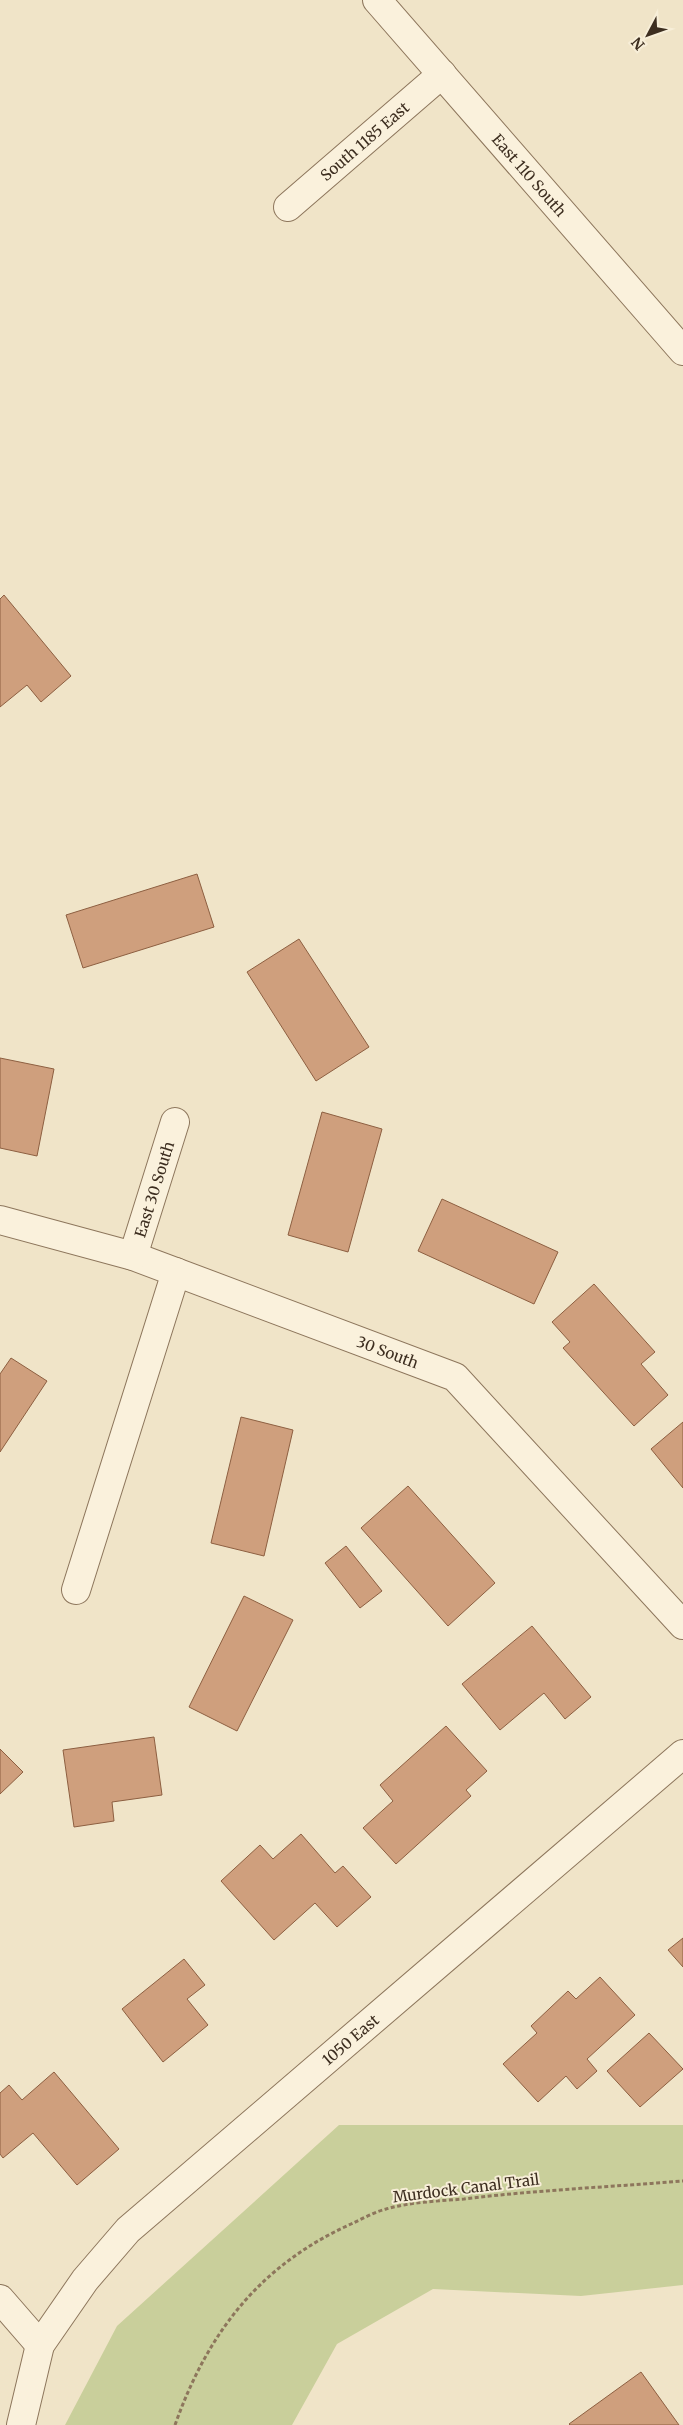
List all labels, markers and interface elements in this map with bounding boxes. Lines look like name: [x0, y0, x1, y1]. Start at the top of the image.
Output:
north arrow: [623, 10, 673, 60]
text: N: [628, 33, 649, 54]
street label: South 1185 East: [316, 97, 413, 184]
street label: East 110 South: [488, 130, 571, 220]
street label: East 30 South: [130, 1139, 178, 1239]
street label: 30 South: [354, 1332, 421, 1372]
street label: 1050 East: [318, 2010, 383, 2069]
street label: Murdock Canal Trail: [392, 2170, 541, 2206]

